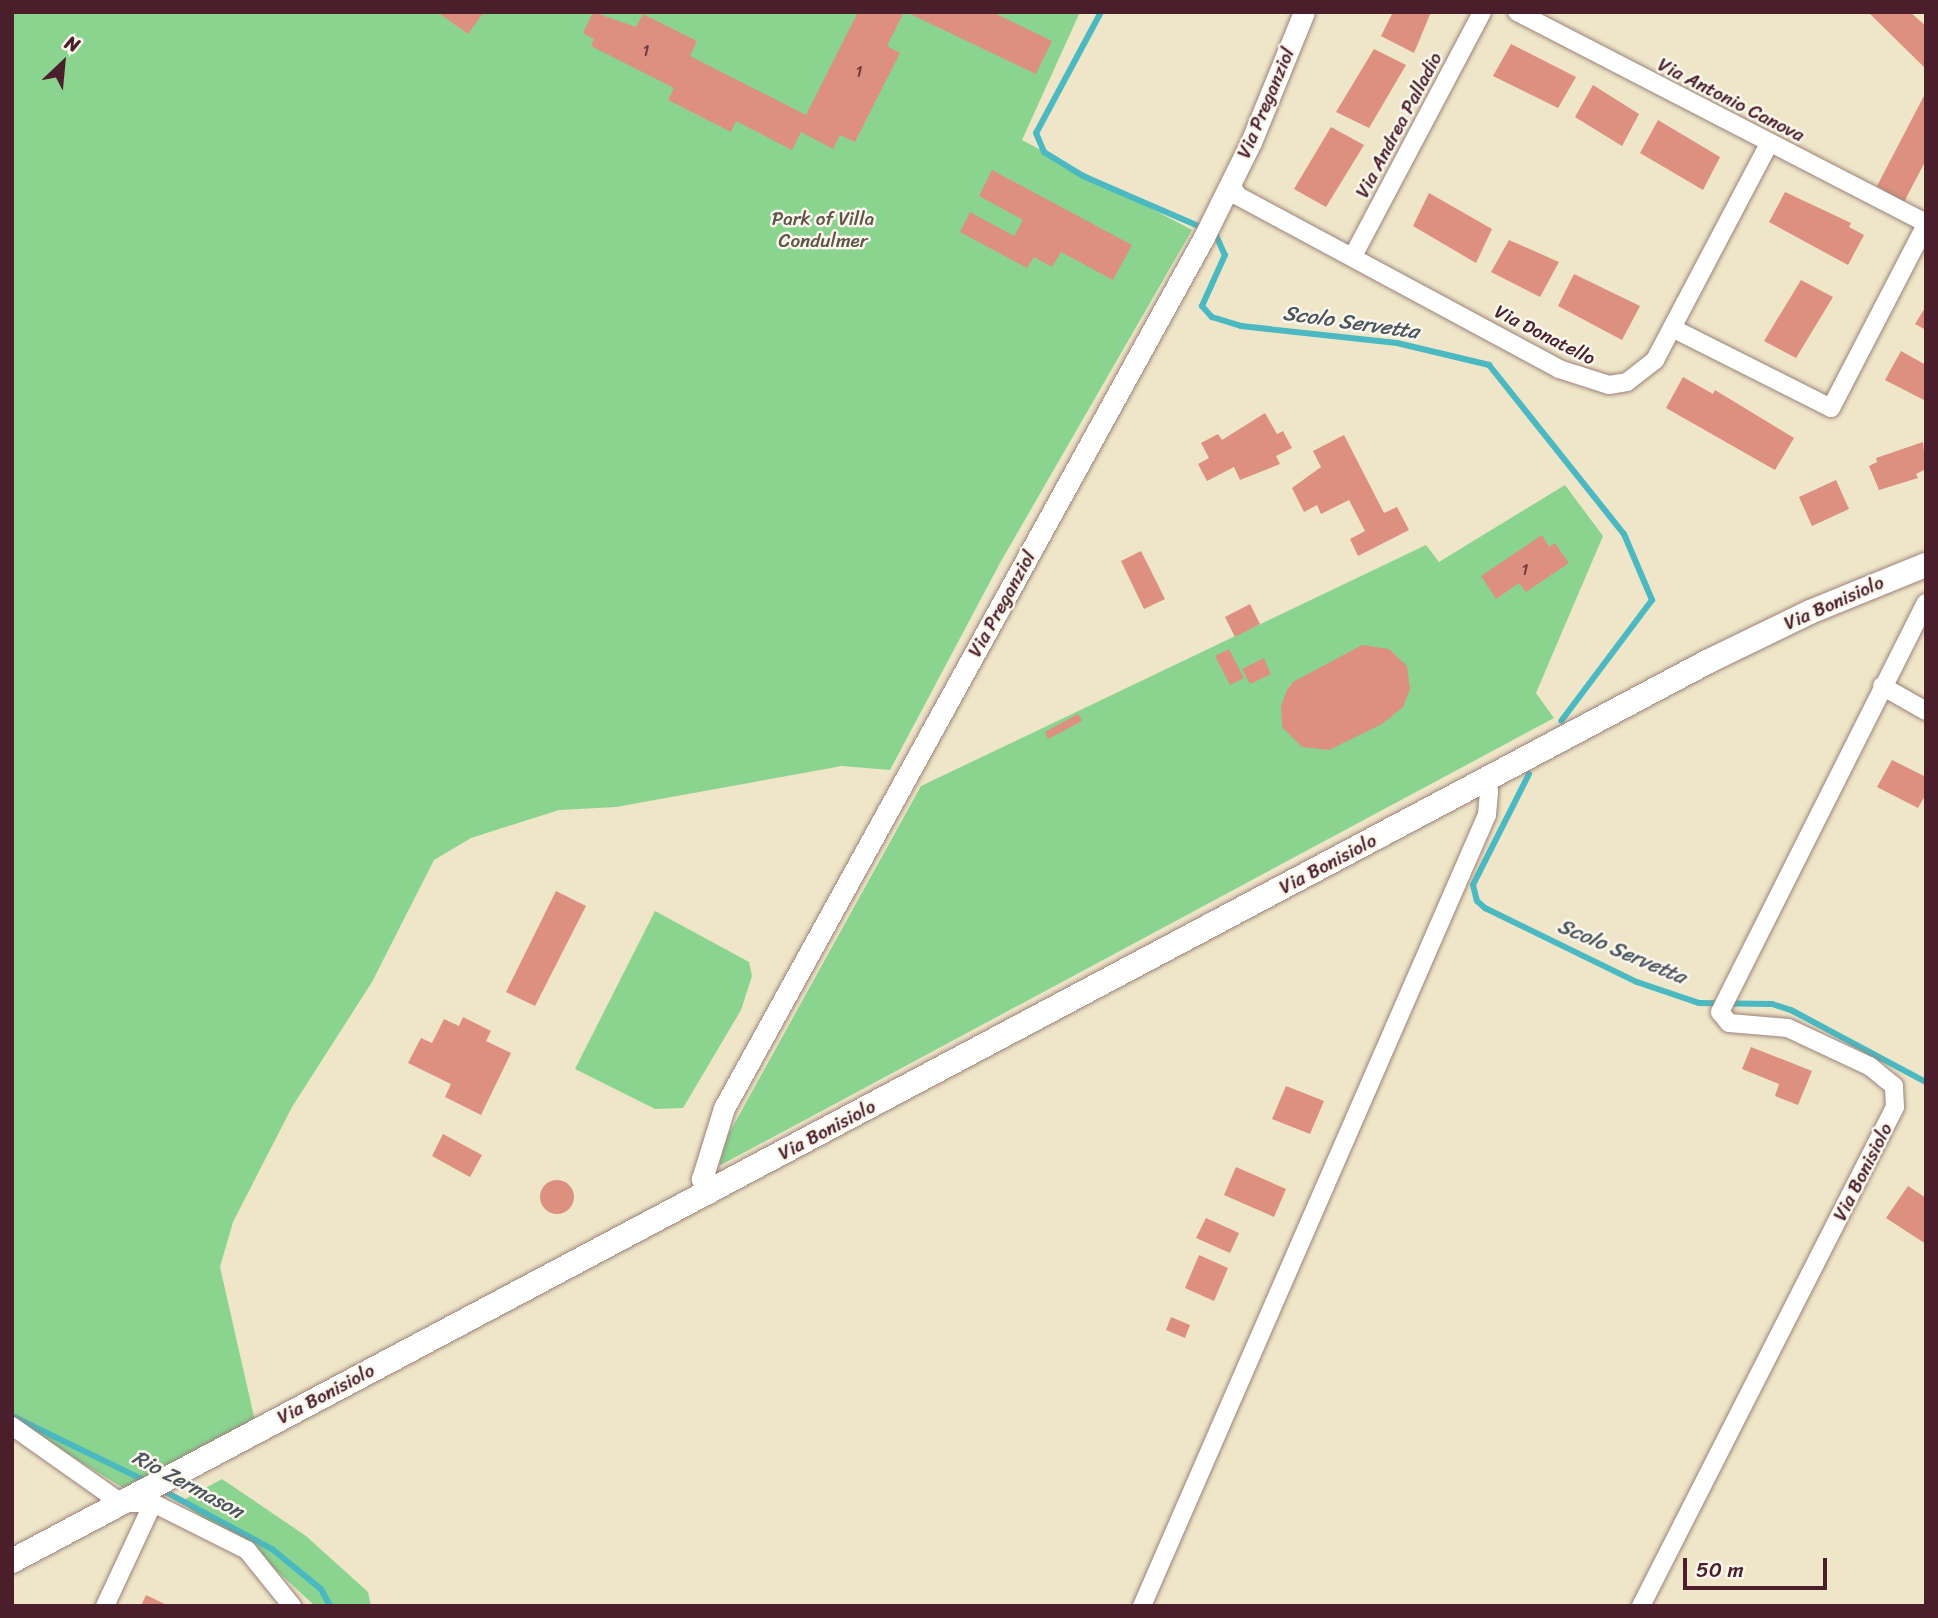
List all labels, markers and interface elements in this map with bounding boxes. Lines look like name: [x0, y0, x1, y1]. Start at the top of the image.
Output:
text: N: [59, 26, 86, 61]
north arrow: [28, 28, 98, 98]
house number: 1: [643, 41, 649, 61]
street label: Via Preganziol: [1232, 44, 1300, 162]
street label: Via Andrea Palladio: [1351, 48, 1447, 202]
street label: Via Antonio Canova: [1654, 53, 1808, 147]
house number: 1: [856, 62, 862, 82]
park label: Park of Villa Condulmer: [771, 208, 875, 252]
water label: Scolo Servetta: [1281, 300, 1421, 344]
street label: Via Donatello: [1491, 300, 1599, 370]
street label: Via Preganziol: [963, 546, 1041, 662]
house number: 1: [1522, 560, 1528, 580]
street label: Via Bonisiolo: [1781, 571, 1887, 635]
street label: Via Bonisiolo: [1275, 829, 1381, 899]
water label: Scolo Servetta: [1554, 913, 1690, 989]
street label: Via Bonisiolo: [774, 1095, 880, 1165]
street label: Via Bonisiolo: [1829, 1119, 1897, 1225]
street label: Via Bonisiolo: [273, 1359, 379, 1429]
water label: Rio Zermason: [128, 1444, 248, 1524]
scale bar: [1686, 1544, 1829, 1588]
text: 50 m: [1696, 1551, 1744, 1589]

